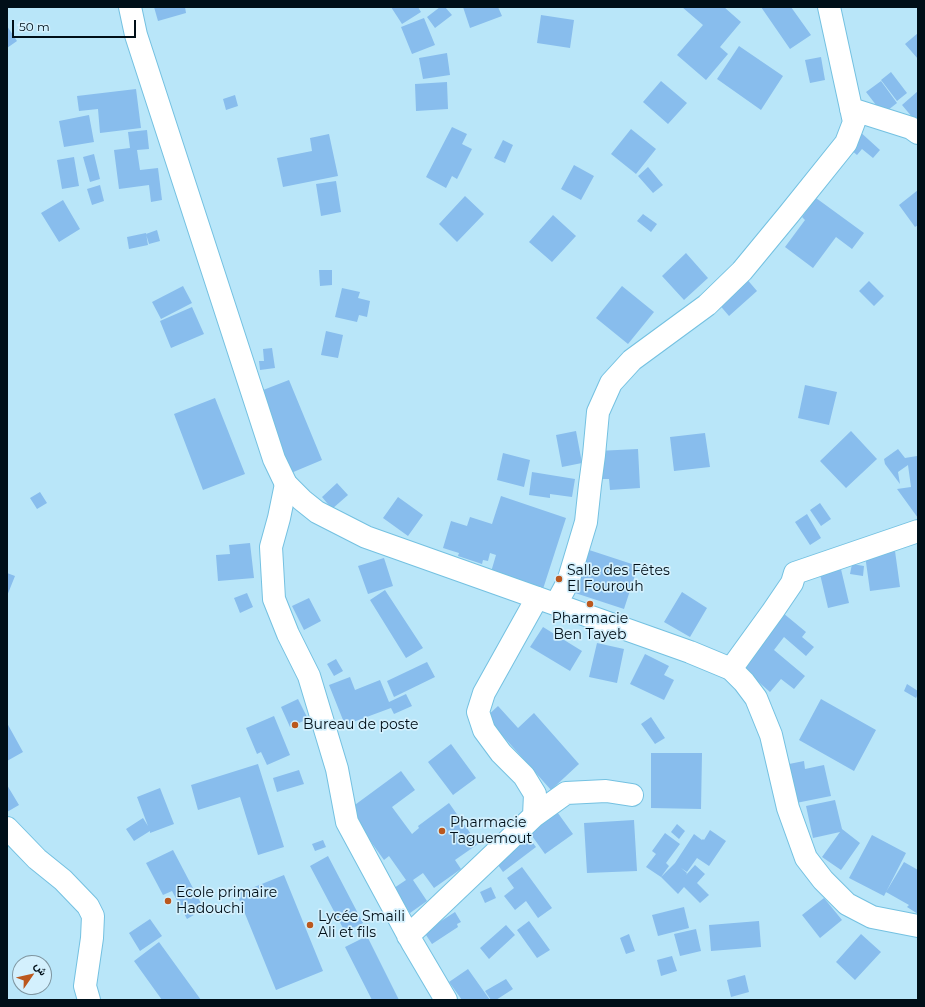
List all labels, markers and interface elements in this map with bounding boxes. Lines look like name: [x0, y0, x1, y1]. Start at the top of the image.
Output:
scale bar: [14, 12, 138, 38]
text: 50 m: [19, 19, 50, 34]
place label: Salle des Fêtes El Fourouh: [567, 563, 670, 596]
marker: Salle des Fêtes El Fourouh: [554, 574, 564, 584]
marker: Pharmacie Ben Tayeb: [585, 599, 595, 609]
place label: Pharmacie Ben Tayeb: [552, 611, 628, 644]
place label: Bureau de poste: [303, 717, 419, 733]
marker: Bureau de poste: [290, 720, 300, 730]
place label: Pharmacie Taguemout: [450, 815, 532, 848]
marker: Pharmacie Taguemout: [437, 826, 447, 836]
place label: Ecole primaire Hadouchi: [176, 885, 277, 918]
marker: Ecole primaire Hadouchi: [163, 896, 173, 906]
place label: Lycée Smaili Ali et fils: [318, 909, 405, 942]
marker: Lycée Smaili Ali et fils: [305, 920, 315, 930]
north arrow: [12, 955, 52, 995]
text: ش: [32, 959, 51, 978]

